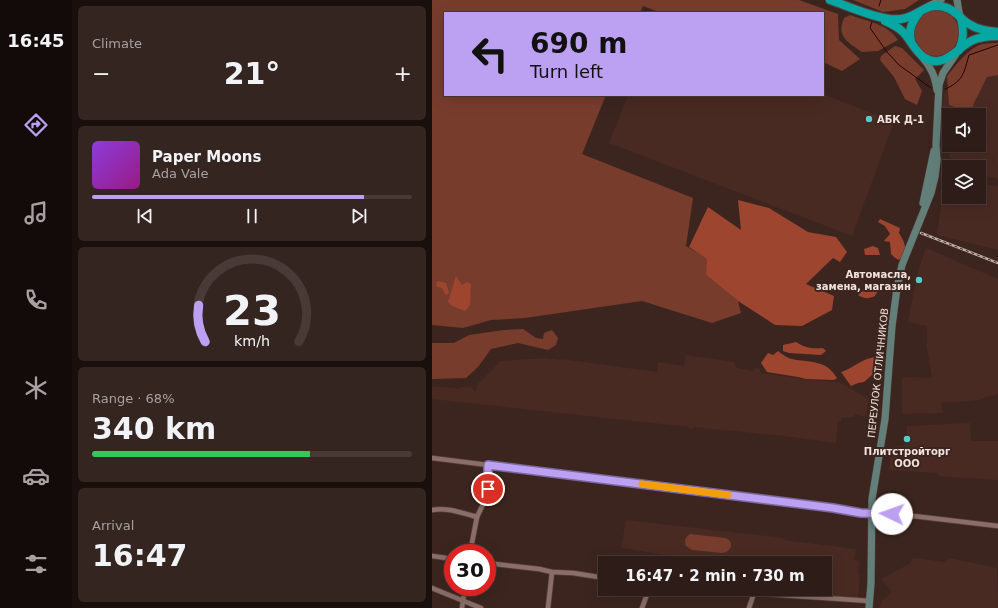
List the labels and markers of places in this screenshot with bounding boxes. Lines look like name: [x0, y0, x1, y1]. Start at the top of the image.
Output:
marker: АБК Д-1: [864, 114, 874, 124]
place label: АБК Д-1: [877, 114, 924, 125]
place label: Автомасла, замена, магазин: [816, 269, 911, 292]
marker: Автомасла, замена, магазин: [914, 275, 924, 285]
marker: Плитстройторг ООО: [902, 434, 912, 444]
place label: Плитстройторг ООО: [864, 446, 950, 469]
pin: [471, 472, 505, 506]

